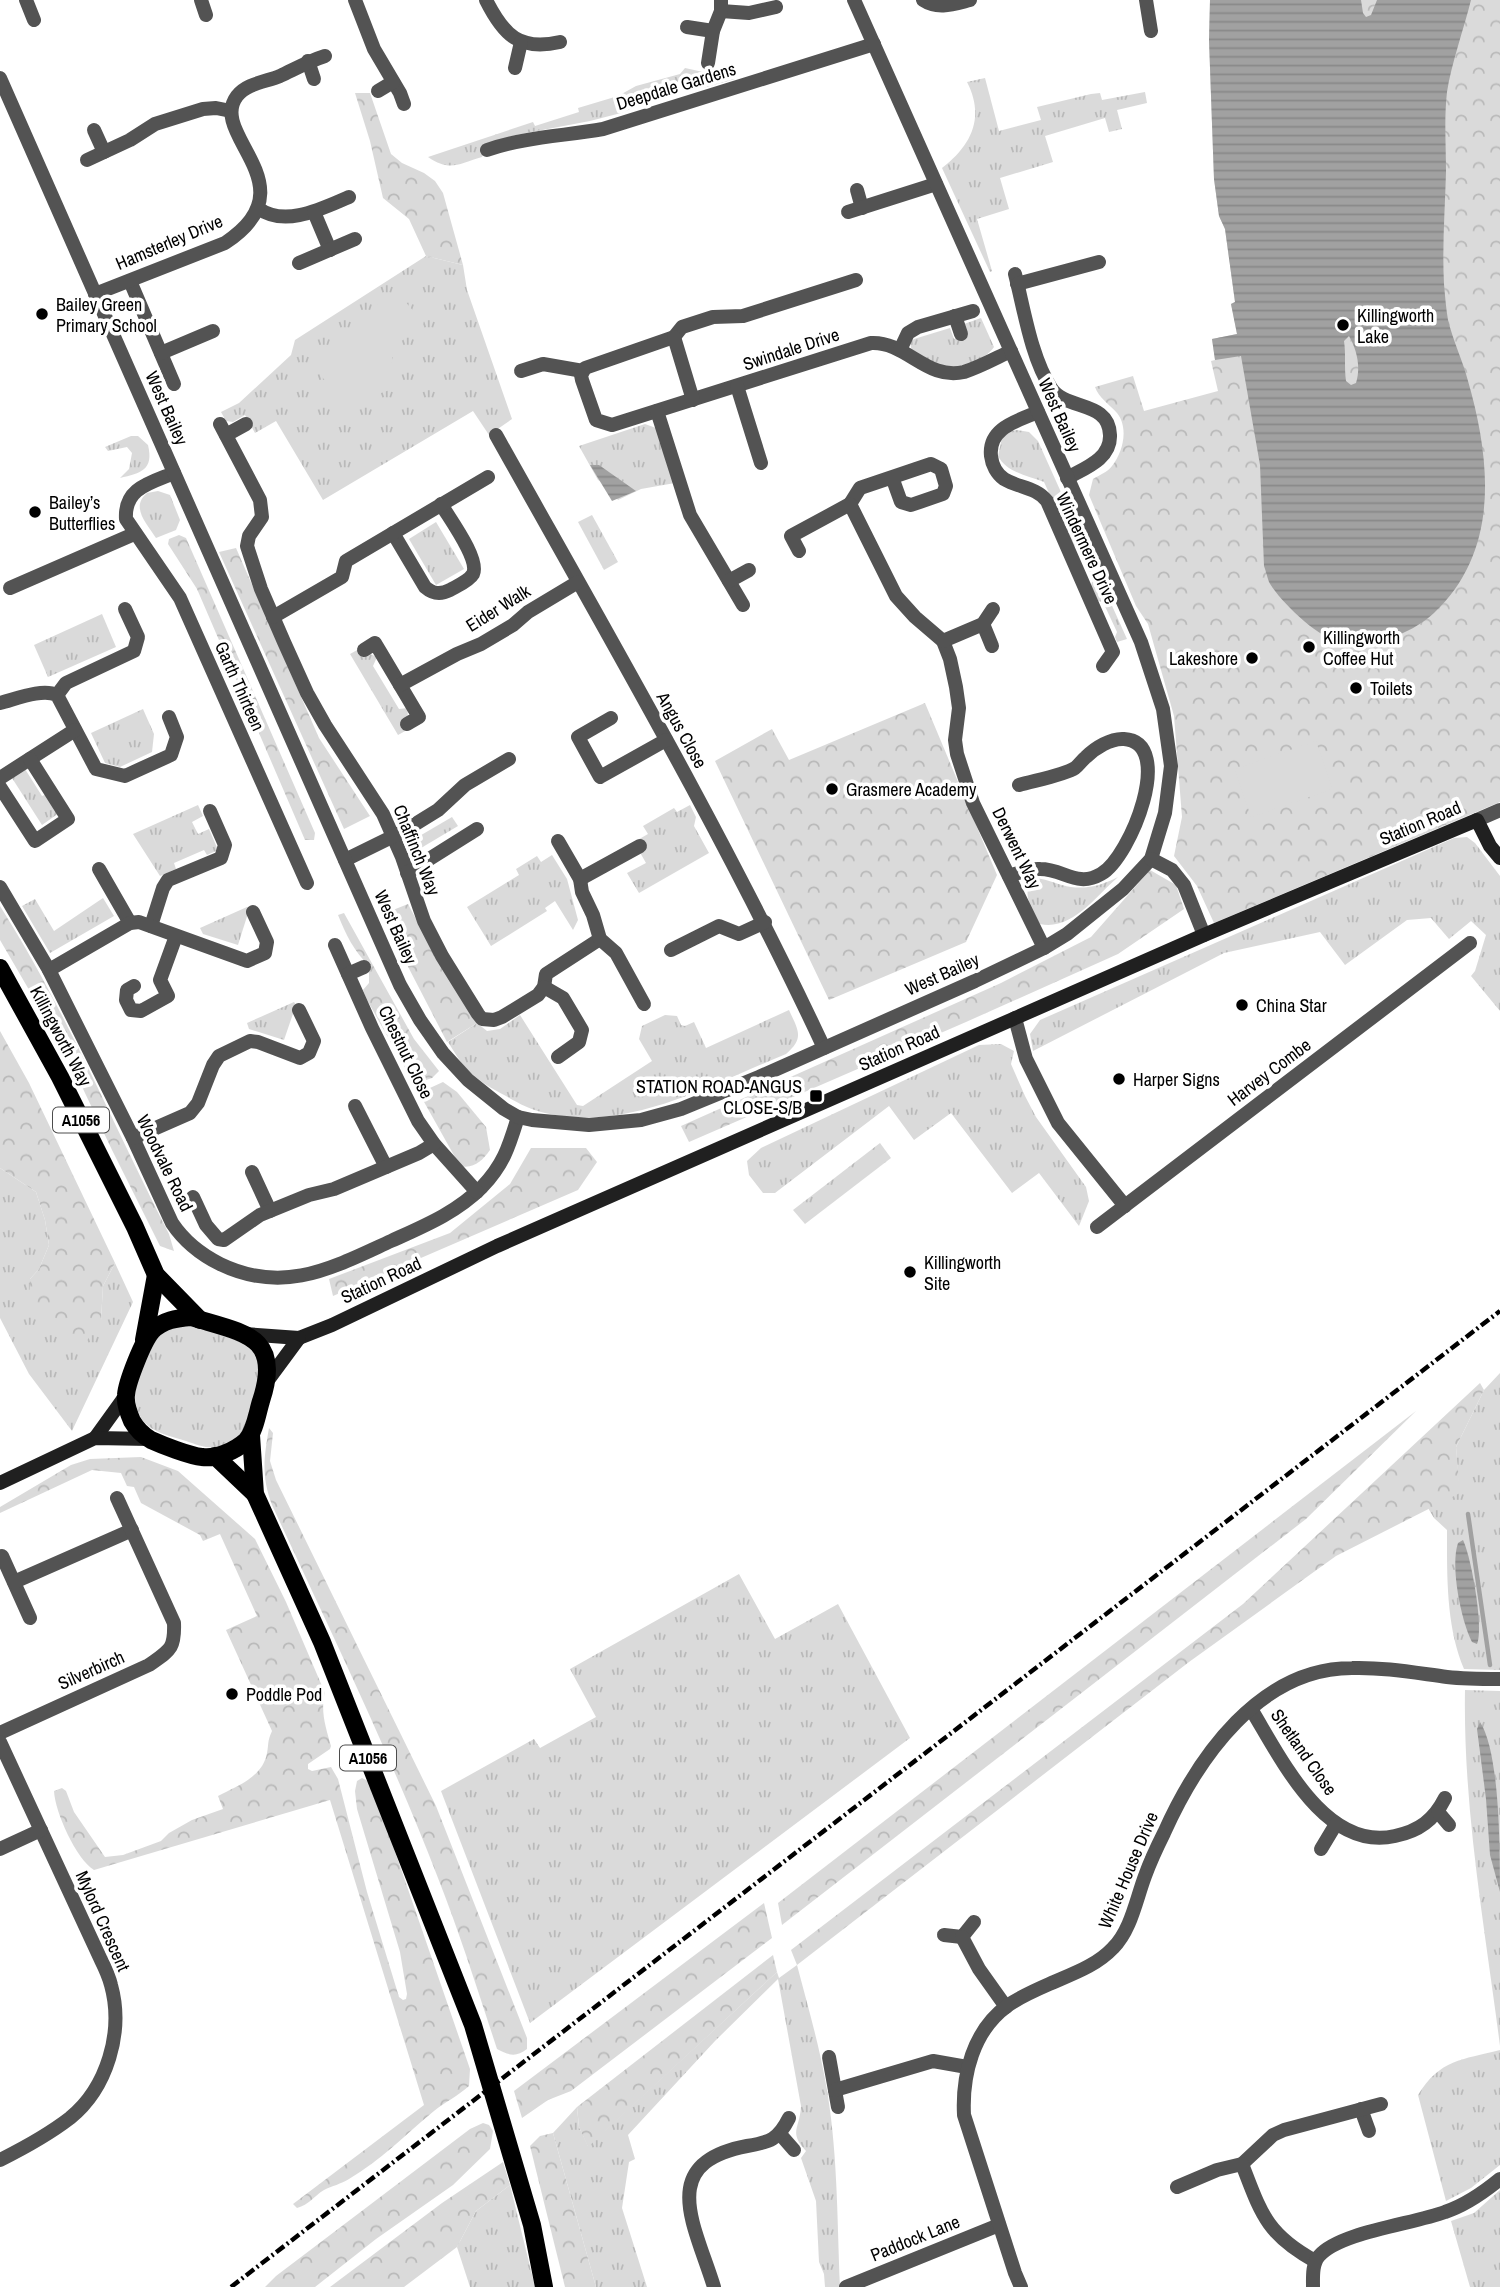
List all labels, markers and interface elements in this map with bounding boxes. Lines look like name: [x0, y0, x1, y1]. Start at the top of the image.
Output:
street label: Deepdale Gardens: [613, 56, 739, 116]
street label: Hamsterley Drive: [112, 208, 226, 276]
place label: Bailey Green Primary School: [56, 292, 157, 338]
place label: Killingworth Lake: [1357, 303, 1434, 349]
marker: Bailey Green Primary School: [34, 306, 50, 322]
marker: Killingworth Lake: [1335, 317, 1351, 333]
street label: Swindale Drive: [740, 322, 842, 376]
street label: West Bailey: [140, 367, 195, 450]
street label: West Bailey: [1033, 374, 1088, 457]
street label: Windermere Drive: [1050, 488, 1124, 608]
place label: Bailey’s Butterflies: [49, 490, 115, 536]
marker: Bailey’s Butterflies: [27, 504, 43, 520]
street label: Eider Walk: [461, 578, 536, 638]
place label: Killingworth Coffee Hut: [1323, 625, 1400, 671]
street label: Garth Thirteen: [209, 637, 271, 735]
marker: Killingworth Coffee Hut: [1301, 639, 1317, 655]
place label: Lakeshore: [1169, 646, 1238, 671]
marker: Lakeshore: [1244, 650, 1260, 666]
place label: Toilets: [1370, 676, 1413, 701]
marker: Toilets: [1348, 680, 1364, 696]
street label: Angus Close: [650, 686, 713, 773]
place label: Grasmere Academy: [846, 777, 977, 802]
marker: Grasmere Academy: [824, 781, 840, 797]
street label: Station Road: [1375, 795, 1465, 851]
street label: Chaffinch Way: [387, 801, 447, 900]
street label: Derwent Way: [986, 803, 1048, 894]
street label: West Bailey: [369, 886, 424, 969]
street label: West Bailey: [901, 946, 984, 1001]
street label: Killingworth Way: [24, 981, 98, 1091]
place label: China Star: [1256, 993, 1327, 1018]
marker: China Star: [1234, 997, 1250, 1013]
street label: Chestnut Close: [373, 1001, 439, 1103]
street label: Station Road: [855, 1019, 943, 1077]
street label: Harvey Combe: [1222, 1032, 1316, 1112]
place label: Harper Signs: [1133, 1067, 1220, 1092]
marker: Harper Signs: [1111, 1071, 1127, 1087]
place label: STATION ROAD-ANGUS CLOSE-S/B: [636, 1074, 802, 1120]
marker: STATION ROAD-ANGUS CLOSE-S/B: [808, 1088, 824, 1104]
road number: A1056: [53, 1108, 109, 1132]
street label: Woodvale Road: [131, 1110, 199, 1216]
street label: Station Road: [337, 1250, 425, 1310]
place label: Killingworth Site: [924, 1250, 1001, 1296]
marker: Killingworth Site: [902, 1264, 918, 1280]
street label: Silverbirch: [54, 1644, 128, 1696]
place label: Poddle Pod: [246, 1682, 322, 1707]
marker: Poddle Pod: [224, 1686, 240, 1702]
street label: Shetland Close: [1265, 1704, 1343, 1800]
road number: A1056: [340, 1746, 396, 1770]
street label: White House Drive: [1092, 1808, 1164, 1932]
street label: Mylord Crescent: [70, 1867, 136, 1975]
street label: Paddock Lane: [867, 2209, 963, 2267]

